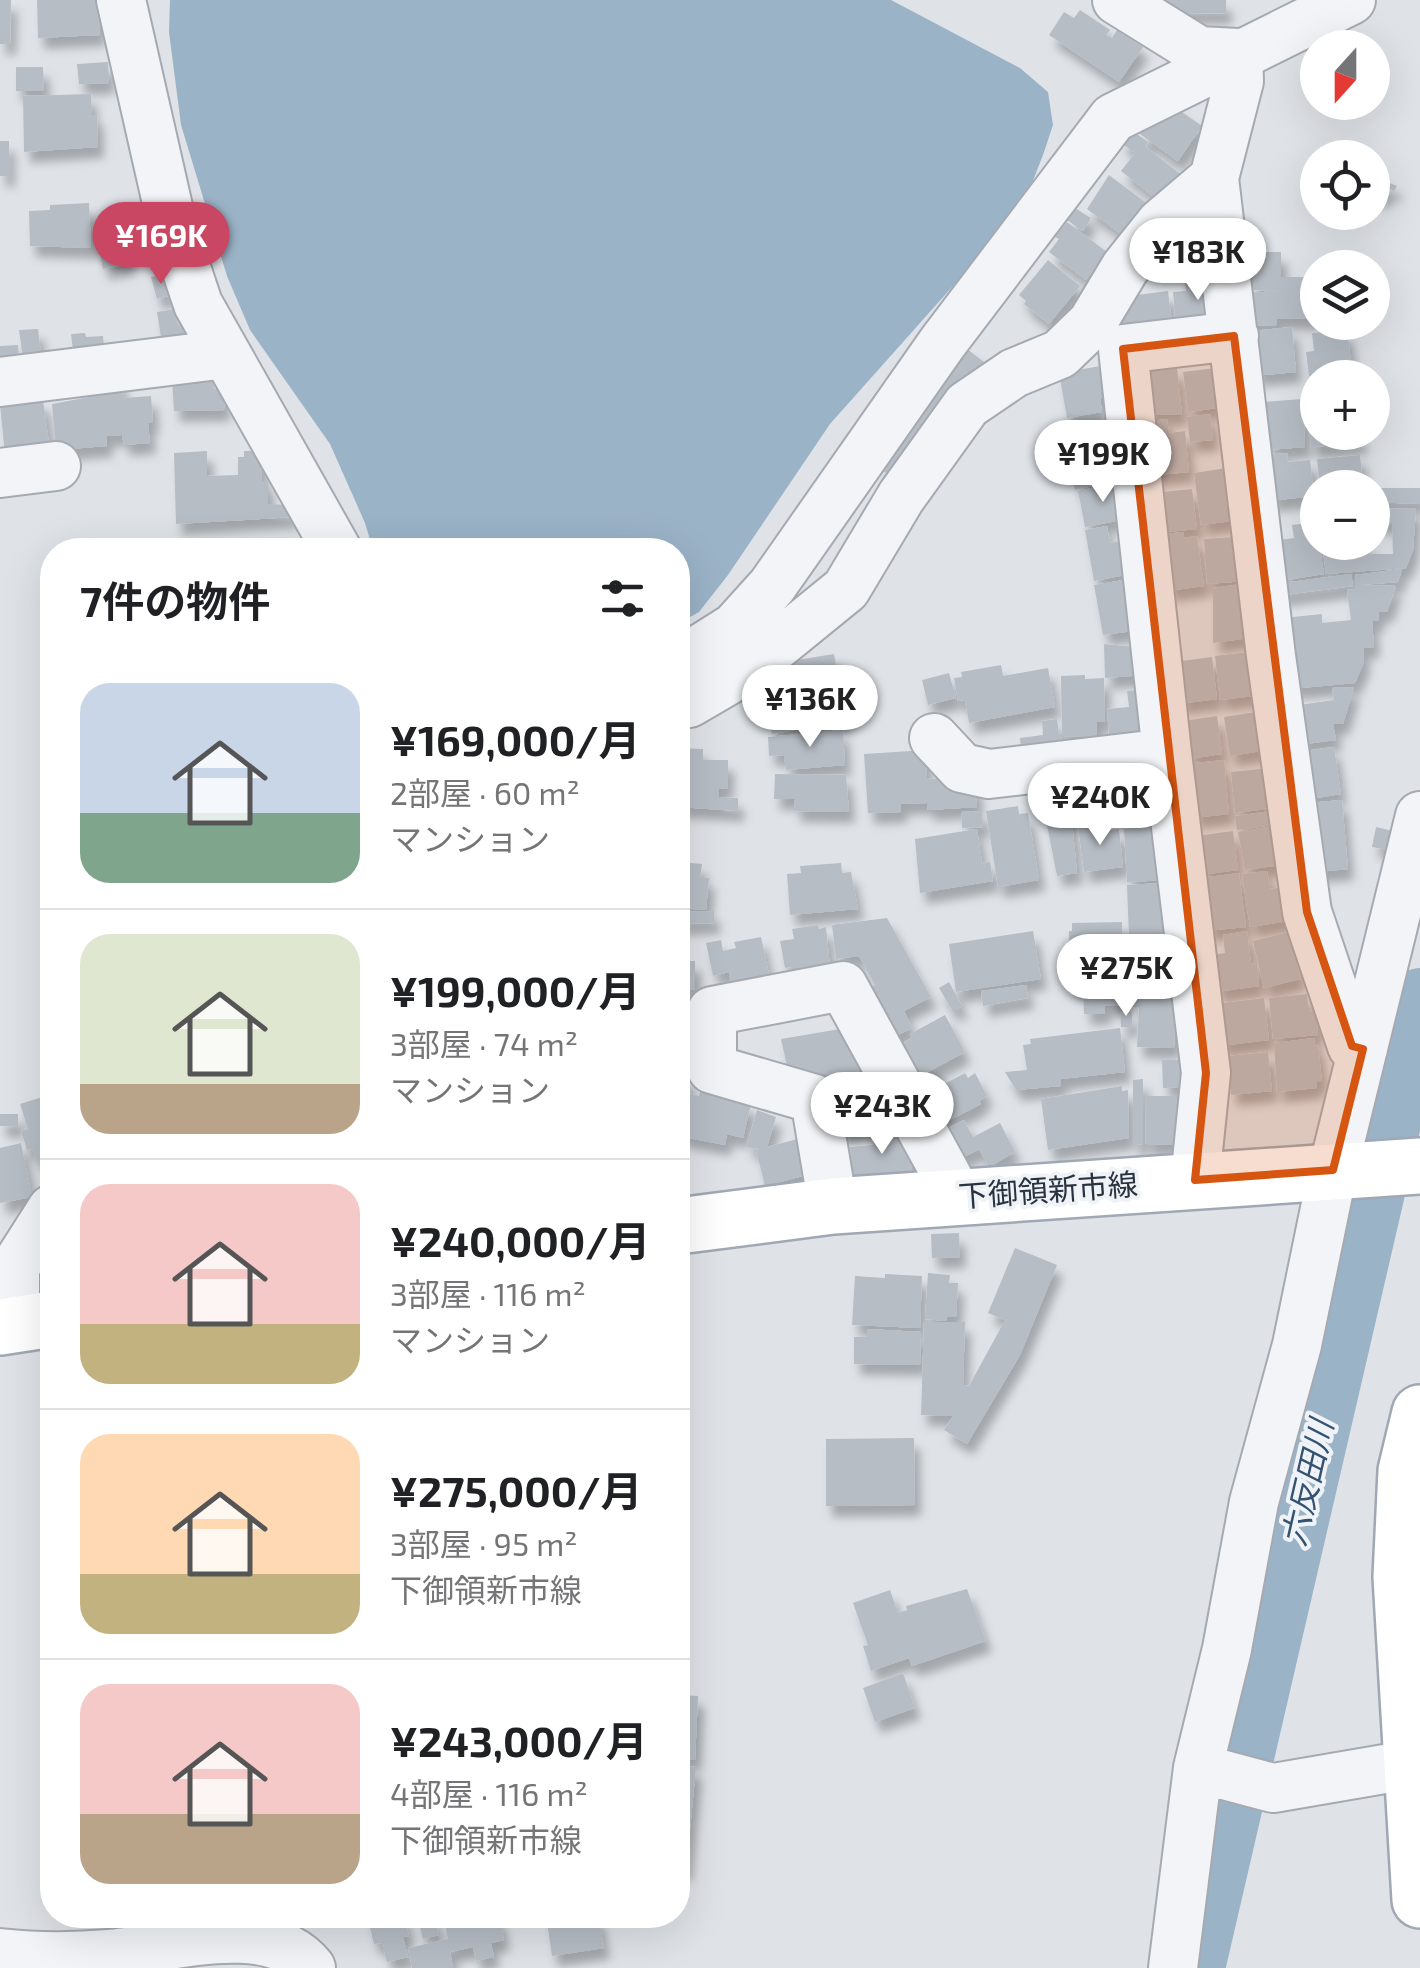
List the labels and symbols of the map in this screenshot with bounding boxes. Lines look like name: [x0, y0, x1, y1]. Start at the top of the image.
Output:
north arrow: [1300, 30, 1390, 120]
pin: ¥169K: [91, 202, 231, 287]
pin: ¥183K: [1128, 218, 1268, 303]
pin: ¥199K: [1033, 420, 1173, 505]
pin: ¥136K: [740, 665, 880, 750]
pin: ¥240K: [1030, 763, 1170, 848]
pin: ¥275K: [1056, 934, 1196, 1019]
pin: ¥243K: [812, 1072, 952, 1157]
street label: 下御領新市線: [957, 1165, 1139, 1213]
water label: 六反田川: [1273, 1413, 1340, 1549]

